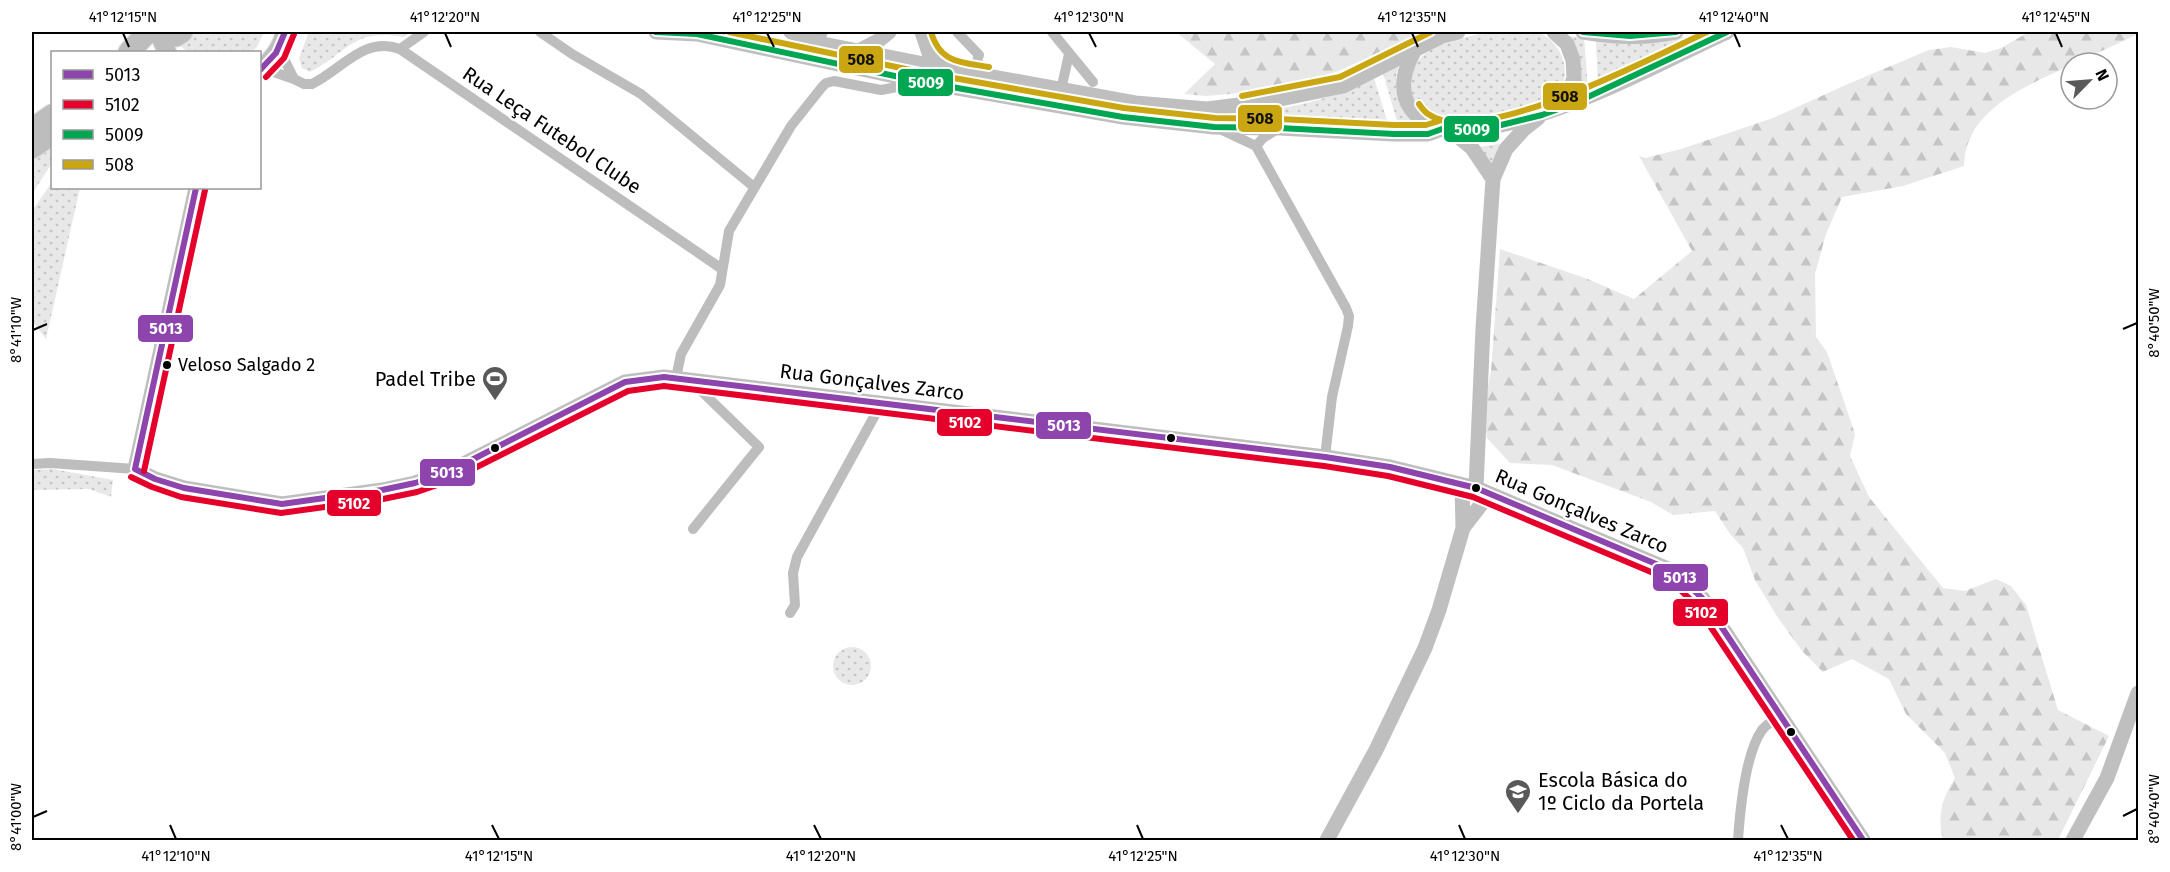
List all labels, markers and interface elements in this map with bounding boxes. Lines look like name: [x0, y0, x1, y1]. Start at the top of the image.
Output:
text: 41°12'15"N: [89, 8, 157, 26]
text: 41°12'20"N: [410, 8, 480, 26]
text: 41°12'25"N: [732, 8, 802, 26]
text: 41°12'30"N: [1054, 8, 1124, 26]
text: 41°12'35"N: [1377, 8, 1447, 26]
text: 41°12'40"N: [1699, 8, 1769, 26]
text: 41°12'45"N: [2021, 8, 2091, 26]
line badge: 508: [838, 45, 884, 74]
text: 508: [847, 50, 875, 69]
legend: [51, 51, 261, 189]
north arrow: [2059, 51, 2119, 111]
street label: Rua Leça Futebol Clube: [458, 61, 646, 200]
text: 5013: [105, 64, 140, 86]
text: N: [2091, 66, 2113, 84]
line badge: 5009: [897, 68, 954, 97]
text: 5009: [908, 73, 944, 92]
line badge: 508: [1542, 82, 1588, 111]
text: 508: [1551, 87, 1579, 106]
text: 5102: [105, 94, 140, 116]
line badge: 508: [1237, 104, 1283, 133]
text: 508: [1246, 109, 1274, 128]
line badge: 5009: [1443, 115, 1500, 143]
text: 5009: [1454, 120, 1490, 139]
text: 5009: [105, 124, 143, 146]
text: 508: [105, 154, 134, 176]
text: 8°40'50"W: [2145, 288, 2163, 358]
text: 8°41'10"W: [7, 296, 25, 363]
line badge: 5013: [137, 314, 194, 343]
text: 5013: [149, 319, 183, 338]
place label: Veloso Salgado 2: [178, 354, 315, 376]
marker: Veloso Salgado 2: [161, 359, 173, 371]
street label: Rua Gonçalves Zarco: [778, 359, 966, 406]
sports icon: Padel Tribe: [480, 364, 510, 402]
place label: Padel Tribe: [375, 367, 476, 391]
line badge: 5102: [936, 408, 993, 437]
line badge: 5013: [1035, 411, 1092, 440]
text: 5102: [949, 413, 981, 432]
text: 5013: [1047, 416, 1081, 435]
unlabelled marker: [1165, 432, 1177, 444]
unlabelled marker: [489, 442, 501, 454]
line badge: 5013: [419, 458, 476, 487]
text: 5013: [430, 463, 464, 482]
street label: Rua Gonçalves Zarco: [1491, 464, 1672, 559]
unlabelled marker: [1470, 482, 1482, 494]
line badge: 5102: [326, 489, 382, 517]
text: 5102: [338, 494, 370, 513]
line badge: 5013: [1652, 563, 1709, 592]
text: 5013: [1663, 568, 1697, 587]
line badge: 5102: [1672, 598, 1729, 627]
text: 5102: [1685, 603, 1717, 622]
unlabelled marker: [1785, 726, 1797, 738]
place label: Escola Básica do 1º Ciclo da Portela: [1538, 768, 1704, 815]
text: 8°40'40"W: [2145, 774, 2163, 844]
school or university icon: Escola Básica do 1º Ciclo da Portela: [1503, 777, 1533, 815]
text: 8°41'00"W: [7, 782, 25, 851]
text: 41°12'10"N: [141, 847, 211, 865]
text: 41°12'15"N: [465, 847, 533, 865]
text: 41°12'20"N: [786, 847, 856, 865]
text: 41°12'25"N: [1108, 847, 1178, 865]
text: 41°12'30"N: [1430, 847, 1500, 865]
text: 41°12'35"N: [1753, 847, 1823, 865]

